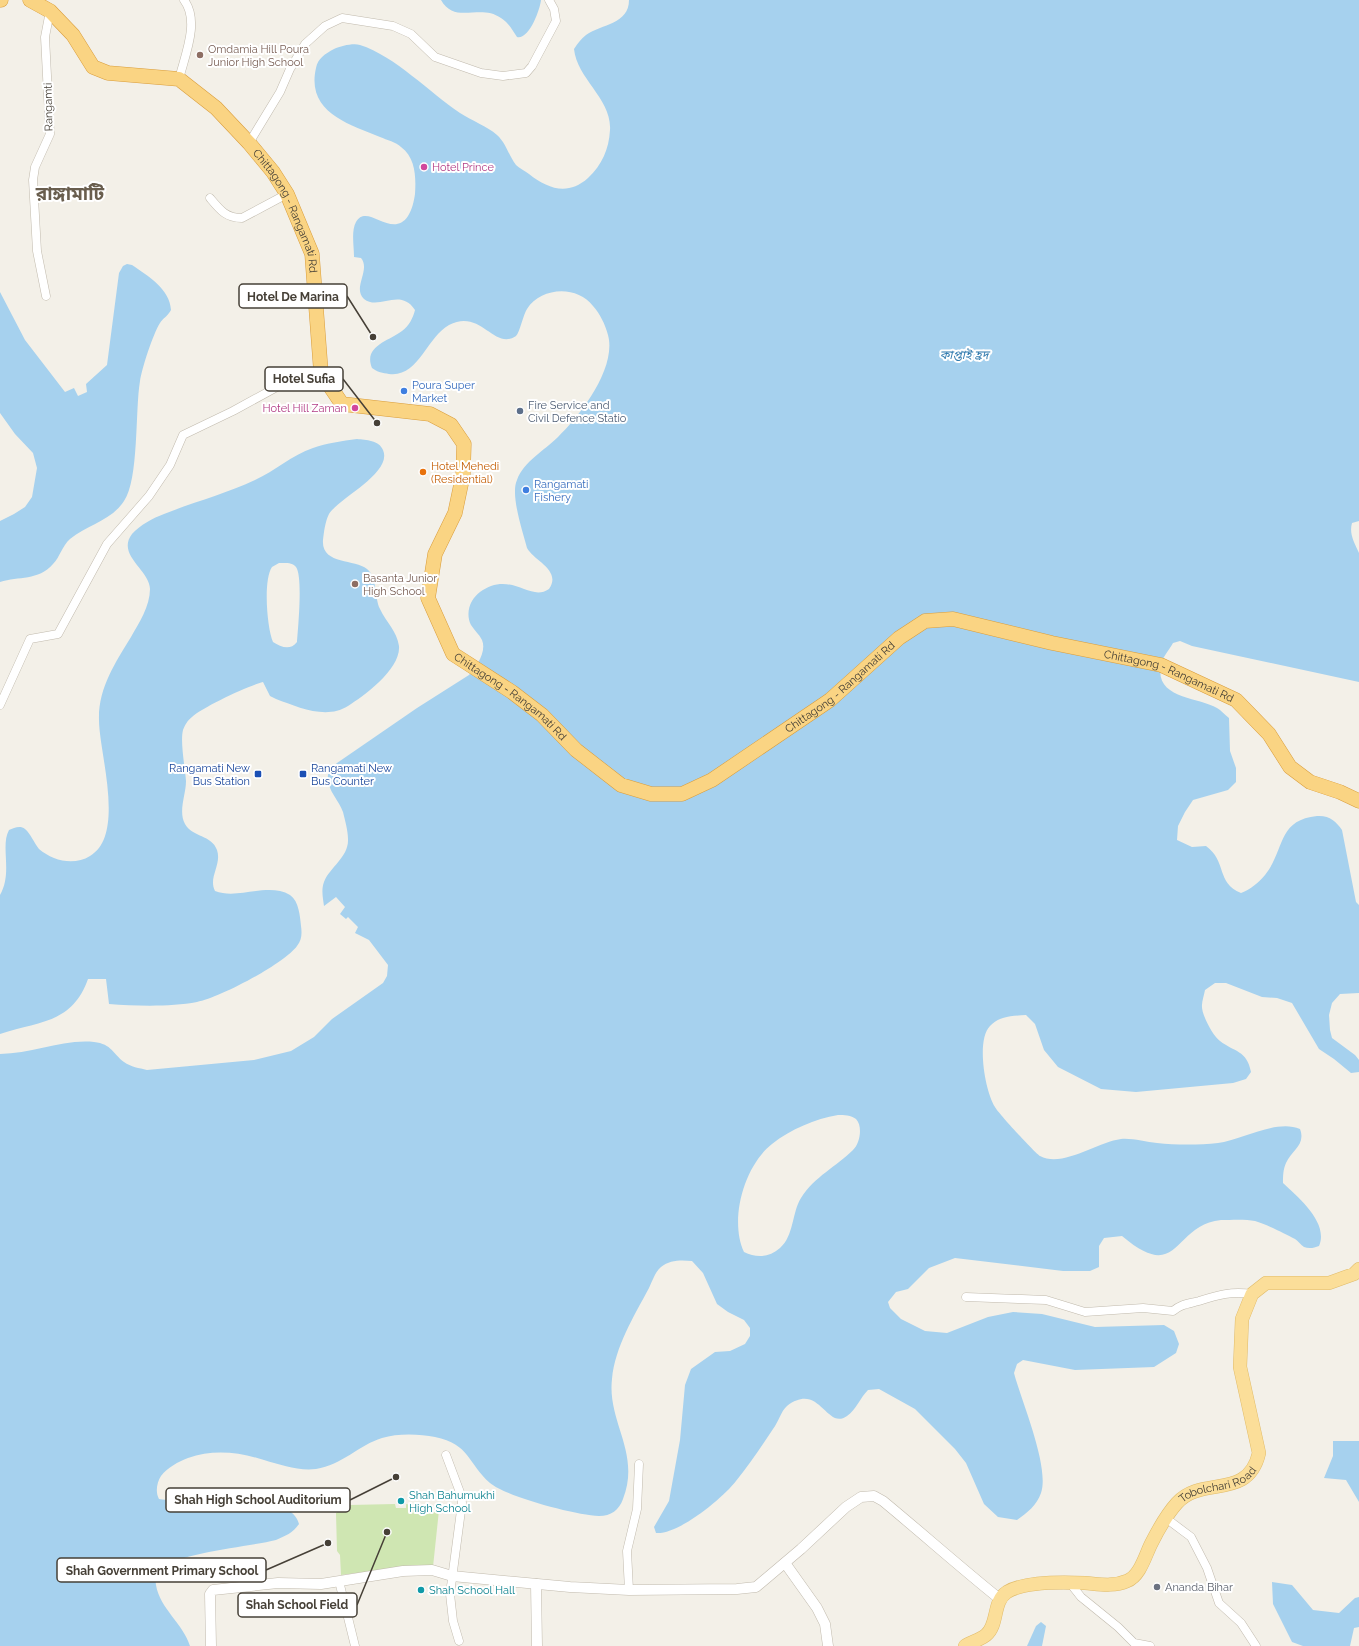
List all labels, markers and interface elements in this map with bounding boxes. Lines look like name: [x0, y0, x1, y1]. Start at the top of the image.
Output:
place label: Omdamia Hill Poura Junior High School: [208, 43, 309, 69]
marker: Omdamia Hill Poura Junior High School: [195, 50, 205, 60]
street label: Rangamti: [42, 83, 55, 131]
street label: Chittagong - Rangamati Rd: [250, 147, 319, 273]
place label: Hotel Prince: [432, 161, 494, 174]
marker: Hotel Prince: [419, 162, 429, 172]
district label: রাঙ্গামাটি: [35, 182, 105, 204]
callout: Hotel De Marina: [239, 284, 347, 308]
text: Hotel De Marina: [247, 290, 339, 304]
water label: কাপ্তাই হ্রদ: [940, 348, 991, 362]
callout: Hotel Sufia: [265, 367, 343, 391]
text: Hotel Sufia: [273, 372, 335, 386]
place label: Poura Super Market: [412, 379, 475, 405]
marker: Poura Super Market: [399, 386, 409, 396]
place label: Fire Service and Civil Defence Statio: [528, 399, 627, 425]
place label: Hotel Hill Zaman: [263, 402, 347, 415]
marker: Hotel Hill Zaman: [350, 403, 360, 413]
marker: Fire Service and Civil Defence Statio: [515, 406, 525, 416]
place label: Hotel Mehedi (Residential): [431, 460, 499, 486]
marker: Hotel Mehedi (Residential): [418, 467, 428, 477]
place label: Rangamati Fishery: [534, 478, 588, 504]
marker: Rangamati Fishery: [521, 485, 531, 495]
place label: Basanta Junior High School: [363, 572, 437, 598]
marker: Basanta Junior High School: [350, 579, 360, 589]
street label: Chittagong - Rangamati Rd: [783, 639, 898, 736]
street label: Chittagong - Rangamati Rd: [1103, 648, 1236, 705]
street label: Chittagong - Rangamati Rd: [451, 650, 569, 743]
place label: Rangamati New Bus Station: [169, 762, 250, 788]
place label: Rangamati New Bus Counter: [311, 762, 392, 788]
marker: Rangamati New Bus Station: [253, 769, 263, 779]
marker: Rangamati New Bus Counter: [298, 769, 308, 779]
street label: Tobolchari Road: [1176, 1464, 1259, 1505]
callout: Shah High School Auditorium: [166, 1488, 350, 1512]
place label: Shah Bahumukhi High School: [409, 1489, 495, 1515]
text: Shah High School Auditorium: [174, 1493, 342, 1507]
marker: Shah Bahumukhi High School: [396, 1496, 406, 1506]
callout: Shah Government Primary School: [57, 1558, 266, 1582]
text: Shah Government Primary School: [66, 1564, 259, 1578]
place label: Ananda Bihar: [1165, 1581, 1233, 1594]
marker: Ananda Bihar: [1152, 1582, 1162, 1592]
place label: Shah School Hall: [429, 1584, 515, 1597]
marker: Shah School Hall: [416, 1585, 426, 1595]
callout: Shah School Field: [238, 1593, 357, 1617]
text: Shah School Field: [246, 1598, 349, 1612]

